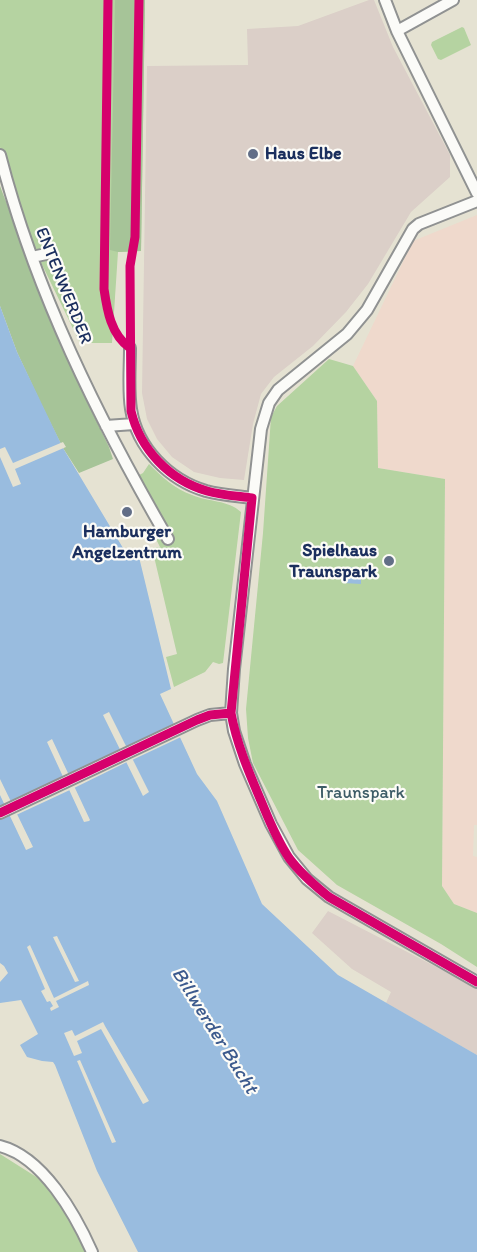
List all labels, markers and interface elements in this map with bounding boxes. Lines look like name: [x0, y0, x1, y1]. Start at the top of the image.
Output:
place label: Haus Elbe: [265, 143, 342, 165]
marker: Haus Elbe: [246, 147, 260, 161]
street label: ENTENWERDER: [30, 225, 96, 347]
marker: Hamburger Angelzentrum: [120, 505, 134, 519]
place label: Hamburger Angelzentrum: [72, 521, 182, 564]
place label: Spielhaus Traunspark: [289, 540, 377, 582]
marker: Spielhaus Traunspark: [382, 554, 396, 568]
park label: Traunspark: [317, 782, 405, 804]
water label: Billwerder Bucht: [166, 963, 262, 1099]

